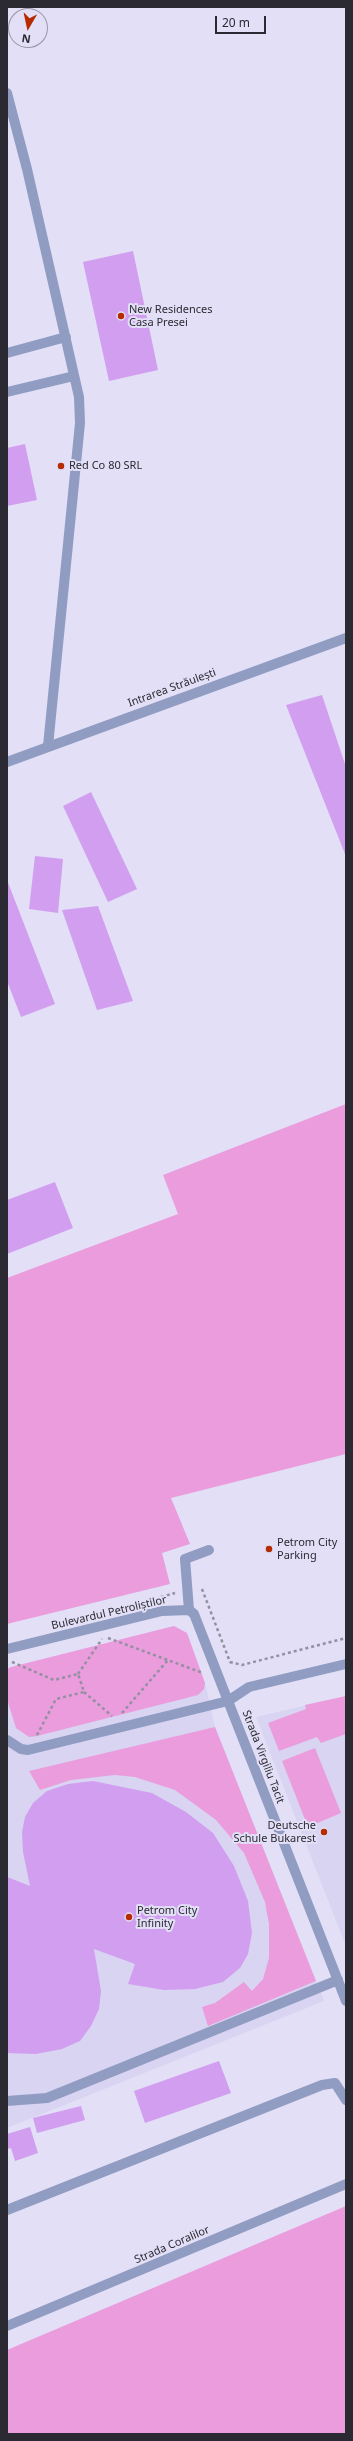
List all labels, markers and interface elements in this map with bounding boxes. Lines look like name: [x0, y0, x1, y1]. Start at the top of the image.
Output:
north arrow: [8, 8, 48, 48]
scale bar: [217, 8, 268, 34]
text: 20 m: [222, 14, 250, 31]
text: N: [21, 31, 32, 47]
place label: New Residences Casa Presei: [129, 303, 213, 329]
marker: New Residences Casa Presei: [116, 311, 126, 321]
place label: Red Co 80 SRL: [69, 459, 142, 473]
marker: Red Co 80 SRL: [56, 461, 66, 471]
street label: Intrarea Străulești: [126, 666, 218, 710]
place label: Petrom City Parking: [277, 1536, 337, 1562]
marker: Petrom City Parking: [264, 1544, 274, 1554]
street label: Bulevardul Petroliștilor: [50, 1593, 168, 1633]
street label: Strada Virgiliu Tacit: [239, 1709, 287, 1805]
place label: Deutsche Schule Bukarest: [233, 1819, 316, 1845]
marker: Deutsche Schule Bukarest: [319, 1827, 329, 1837]
place label: Petrom City Infinity: [137, 1904, 197, 1930]
marker: Petrom City Infinity: [124, 1912, 134, 1922]
street label: Strada Coralilor: [133, 2223, 211, 2267]

